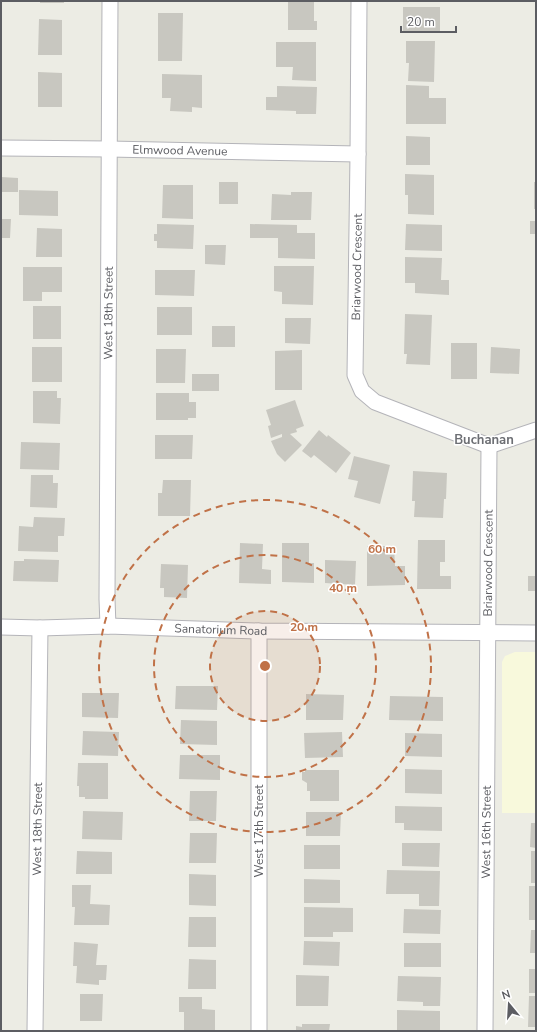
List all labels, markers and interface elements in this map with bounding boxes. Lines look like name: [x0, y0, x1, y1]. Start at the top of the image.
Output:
scale bar: [401, 8, 456, 34]
text: 20 m: [407, 14, 435, 30]
street label: Elmwood Avenue: [132, 141, 228, 159]
street label: Briarwood Crescent: [348, 213, 366, 321]
street label: West 18th Street: [100, 266, 117, 360]
district label: Buchanan: [454, 431, 514, 449]
street label: Briarwood Crescent: [480, 509, 497, 617]
text: 60 m: [368, 541, 396, 557]
text: 40 m: [329, 580, 357, 596]
text: 20 m: [290, 619, 318, 635]
street label: Sanatorium Road: [174, 620, 267, 639]
centre of rings: [258, 659, 272, 673]
street label: West 18th Street: [29, 782, 46, 876]
street label: West 17th Street: [251, 784, 267, 878]
street label: West 16th Street: [478, 785, 495, 879]
north arrow: [489, 984, 529, 1024]
text: N: [500, 987, 512, 1003]

